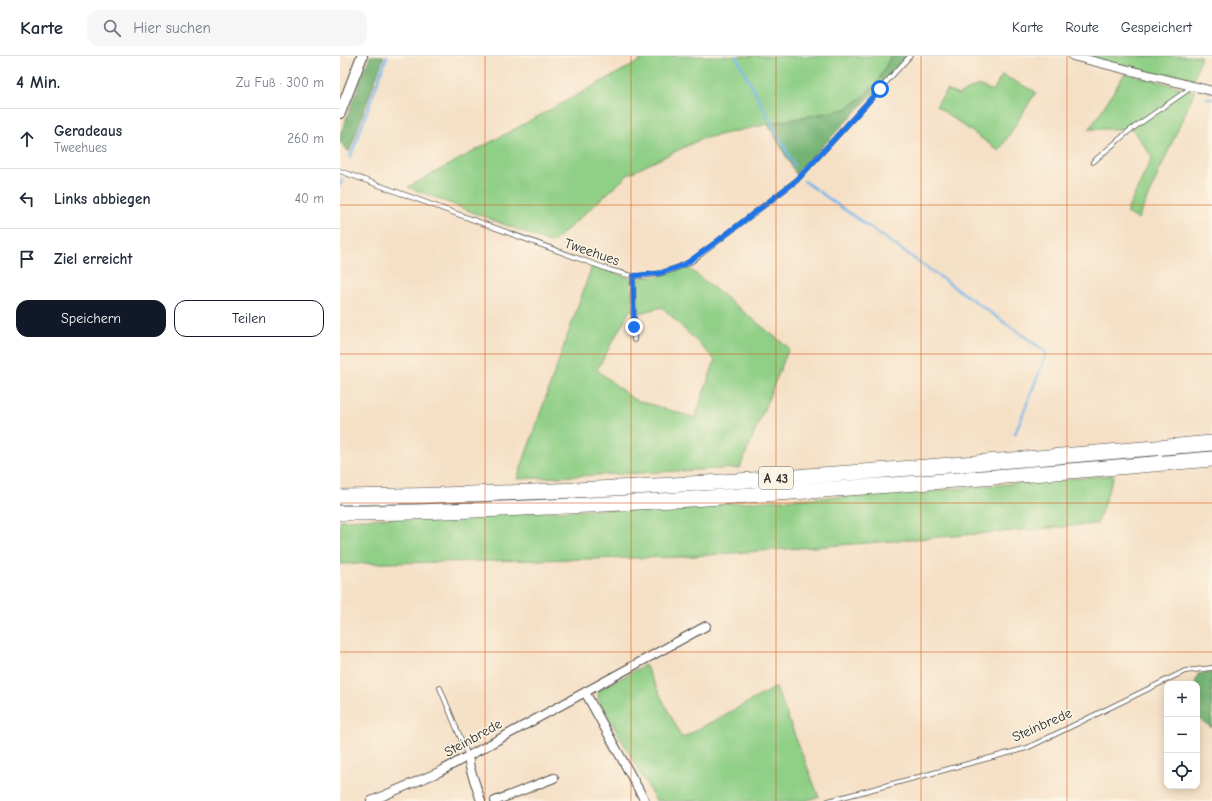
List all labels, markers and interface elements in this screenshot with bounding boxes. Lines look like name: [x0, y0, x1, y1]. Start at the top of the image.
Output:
search box: [87, 10, 367, 46]
text: Karte: [20, 17, 63, 39]
icon: search: [101, 17, 123, 39]
text: Hier suchen: [133, 19, 211, 37]
text: Karte: [1012, 19, 1043, 36]
text: Route: [1065, 19, 1099, 36]
text: Gespeichert: [1121, 19, 1192, 36]
text: 4 Min.: [16, 73, 60, 92]
text: Zu Fuß · 300 m: [236, 75, 324, 90]
route start: [871, 80, 889, 98]
text: Geradeaus: [54, 122, 122, 140]
icon: ahead: [16, 128, 38, 150]
text: 260 m: [287, 131, 324, 146]
text: Tweehues: [54, 140, 107, 155]
icon: left: [16, 188, 38, 210]
text: Links abbiegen: [54, 190, 151, 208]
text: 40 m: [295, 191, 324, 206]
street label: Tweehues: [562, 235, 622, 269]
icon: arrive: [16, 248, 38, 270]
text: Ziel erreicht: [54, 250, 132, 268]
button: Speichern: [16, 300, 166, 337]
button: Teilen: [174, 300, 324, 337]
route end: [625, 318, 643, 336]
road number: A 43: [759, 467, 793, 489]
map controls: [1164, 681, 1200, 789]
button: +: [1164, 681, 1200, 717]
street label: Steinbrede: [1010, 704, 1074, 746]
street label: Steinbrede: [441, 715, 505, 761]
button: −: [1164, 717, 1200, 753]
button: locate: [1164, 753, 1200, 789]

